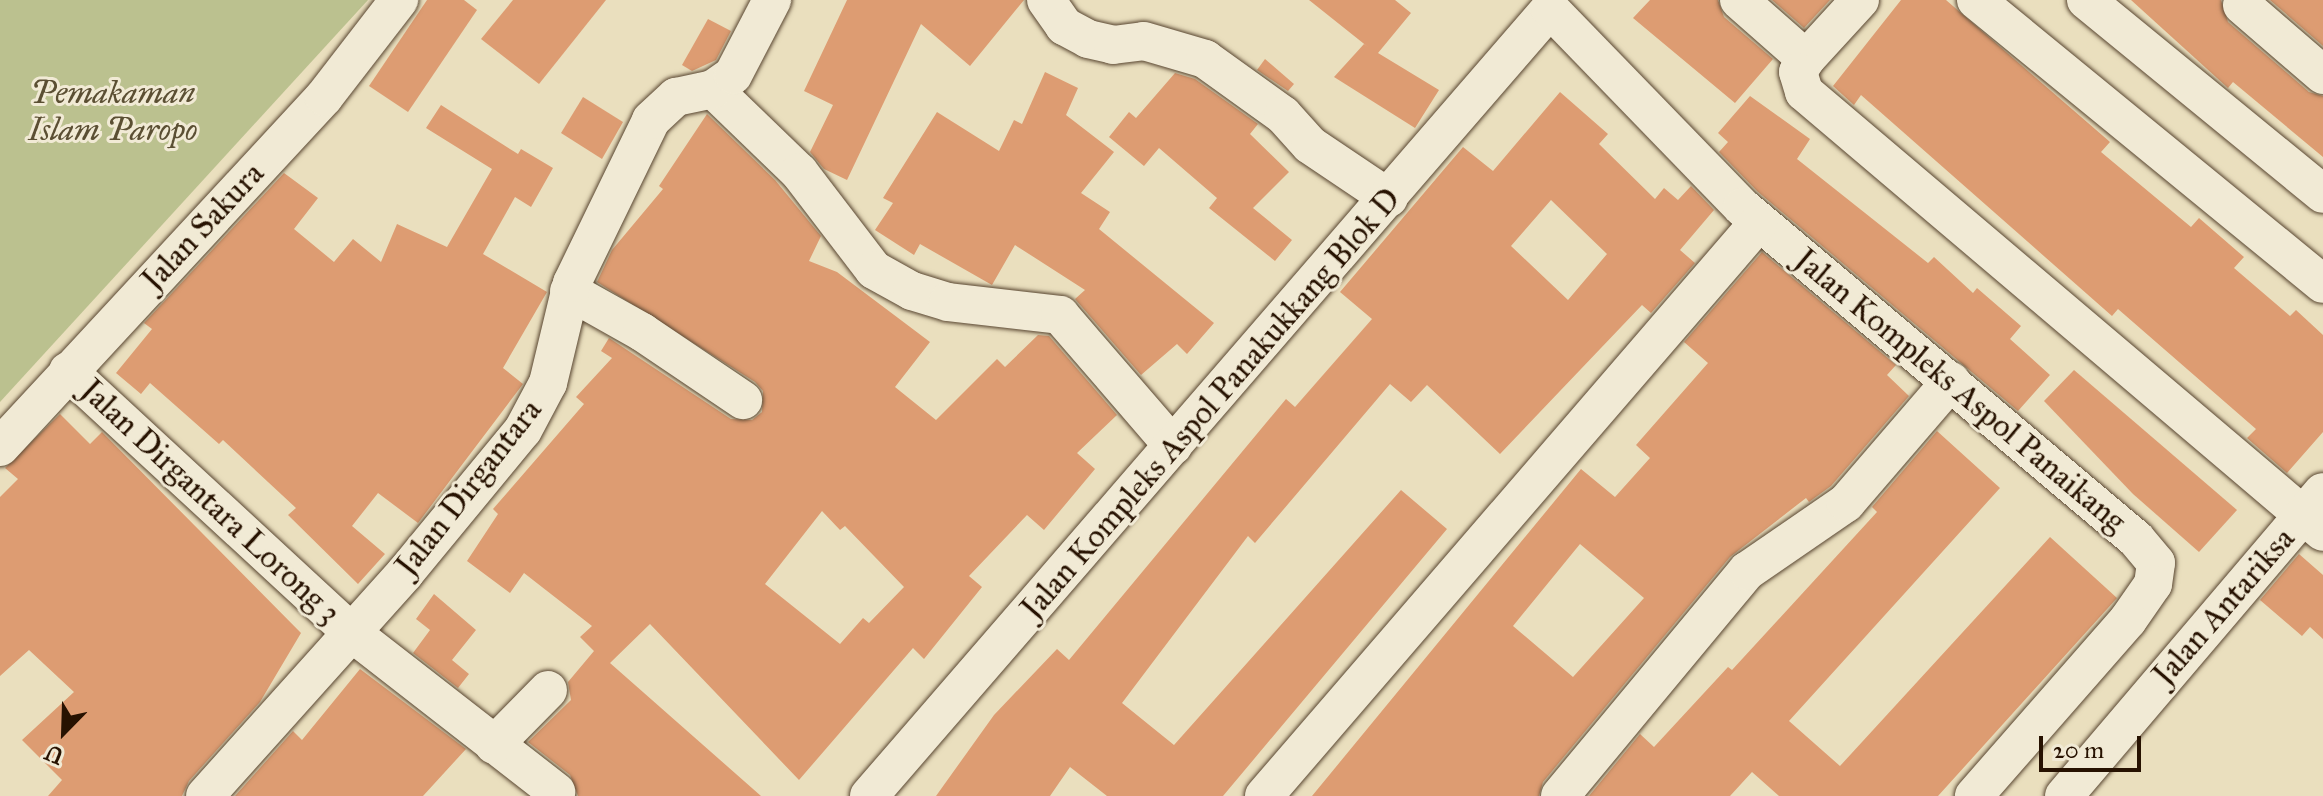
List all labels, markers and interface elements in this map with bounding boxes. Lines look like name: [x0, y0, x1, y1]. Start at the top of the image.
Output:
park label: Pemakaman Islam Paropo: [29, 75, 197, 150]
street label: Jalan Sakura: [134, 155, 272, 299]
street label: Jalan Kompleks Aspol Panakukkang Blok D: [1013, 181, 1409, 627]
street label: Jalan Kompleks Aspol Panaikang: [1786, 241, 2134, 541]
street label: Jalan Dirgantara Lorong 3: [72, 372, 348, 632]
street label: Jalan Dirgantara: [388, 392, 550, 584]
street label: Jalan Antariksa: [2145, 520, 2303, 694]
north arrow: [24, 692, 104, 772]
scale bar: [2043, 720, 2145, 770]
text: 20 m: [2053, 735, 2104, 765]
text: U: [41, 739, 68, 770]

